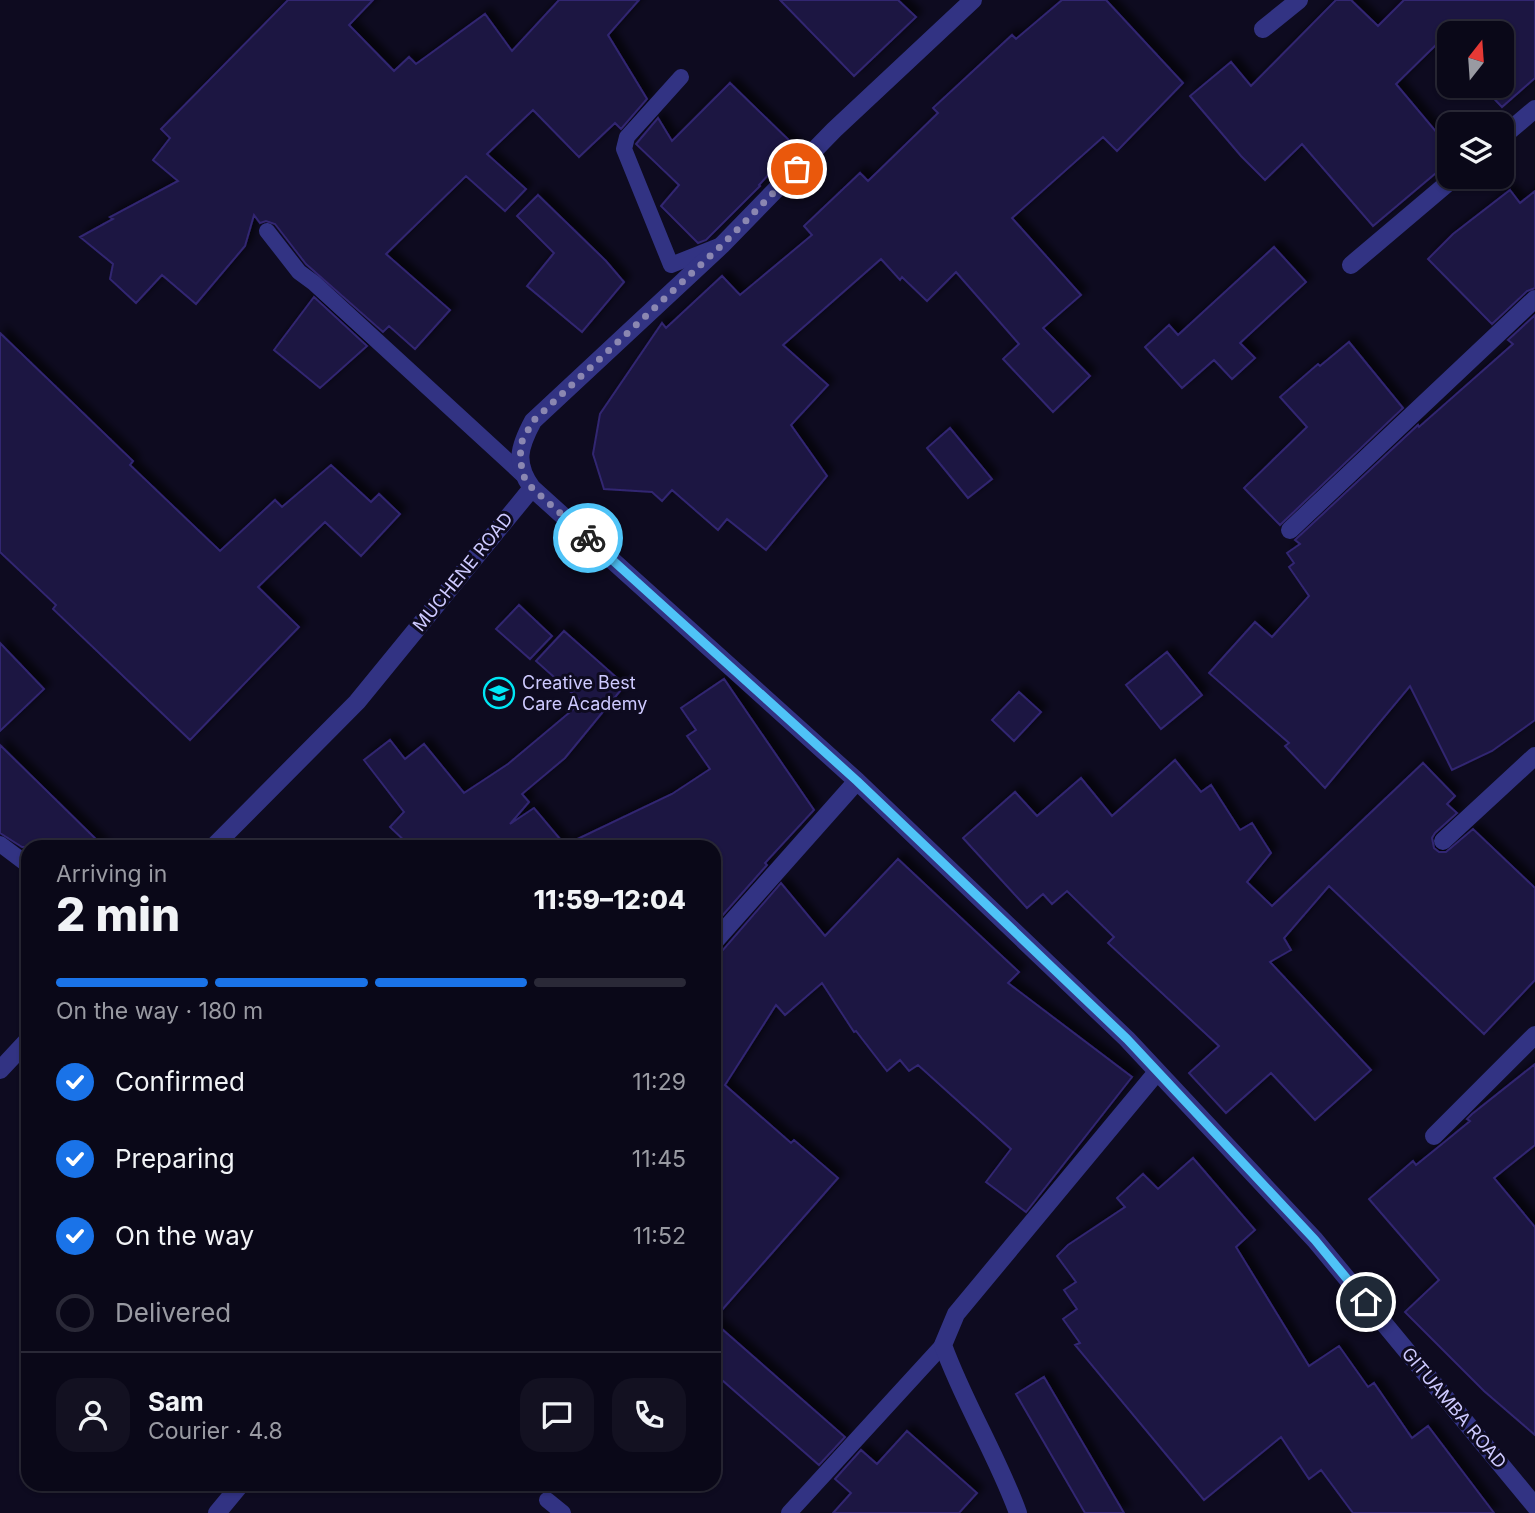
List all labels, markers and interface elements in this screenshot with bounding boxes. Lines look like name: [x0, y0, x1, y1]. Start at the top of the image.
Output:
north arrow: [1437, 21, 1514, 98]
map controls: [1437, 21, 1514, 189]
button: layers: [1437, 112, 1514, 189]
pin: [767, 139, 827, 199]
icon: bag: [778, 150, 816, 188]
courier: [553, 503, 623, 573]
street label: MUCHENE ROAD: [408, 508, 517, 635]
icon: bike: [569, 519, 607, 557]
place label: Creative Best Care Academy: [522, 672, 647, 714]
school or university icon: Creative Best Care Academy: [482, 676, 516, 710]
text: Arriving in: [56, 860, 167, 888]
text: 11:59–12:04: [534, 884, 686, 915]
text: 2 min: [56, 886, 180, 942]
text: On the way · 180 m: [56, 997, 263, 1025]
icon: check: [56, 1063, 94, 1101]
text: Confirmed: [115, 1066, 245, 1097]
text: 11:29: [632, 1068, 686, 1096]
icon: check: [56, 1140, 94, 1178]
text: Preparing: [115, 1143, 235, 1174]
text: 11:45: [632, 1145, 686, 1173]
icon: check: [56, 1217, 94, 1255]
text: On the way: [115, 1220, 254, 1251]
text: 11:52: [633, 1222, 686, 1250]
pin: [1336, 1272, 1396, 1332]
icon: home: [1347, 1283, 1385, 1321]
text: Delivered: [115, 1297, 231, 1328]
street label: GITUAMBA ROAD: [1398, 1343, 1511, 1472]
button: person: [56, 1378, 130, 1452]
button: chat: [520, 1378, 594, 1452]
button: phone: [612, 1378, 686, 1452]
text: Sam: [148, 1386, 204, 1417]
text: Courier · 4.8: [148, 1417, 283, 1445]

